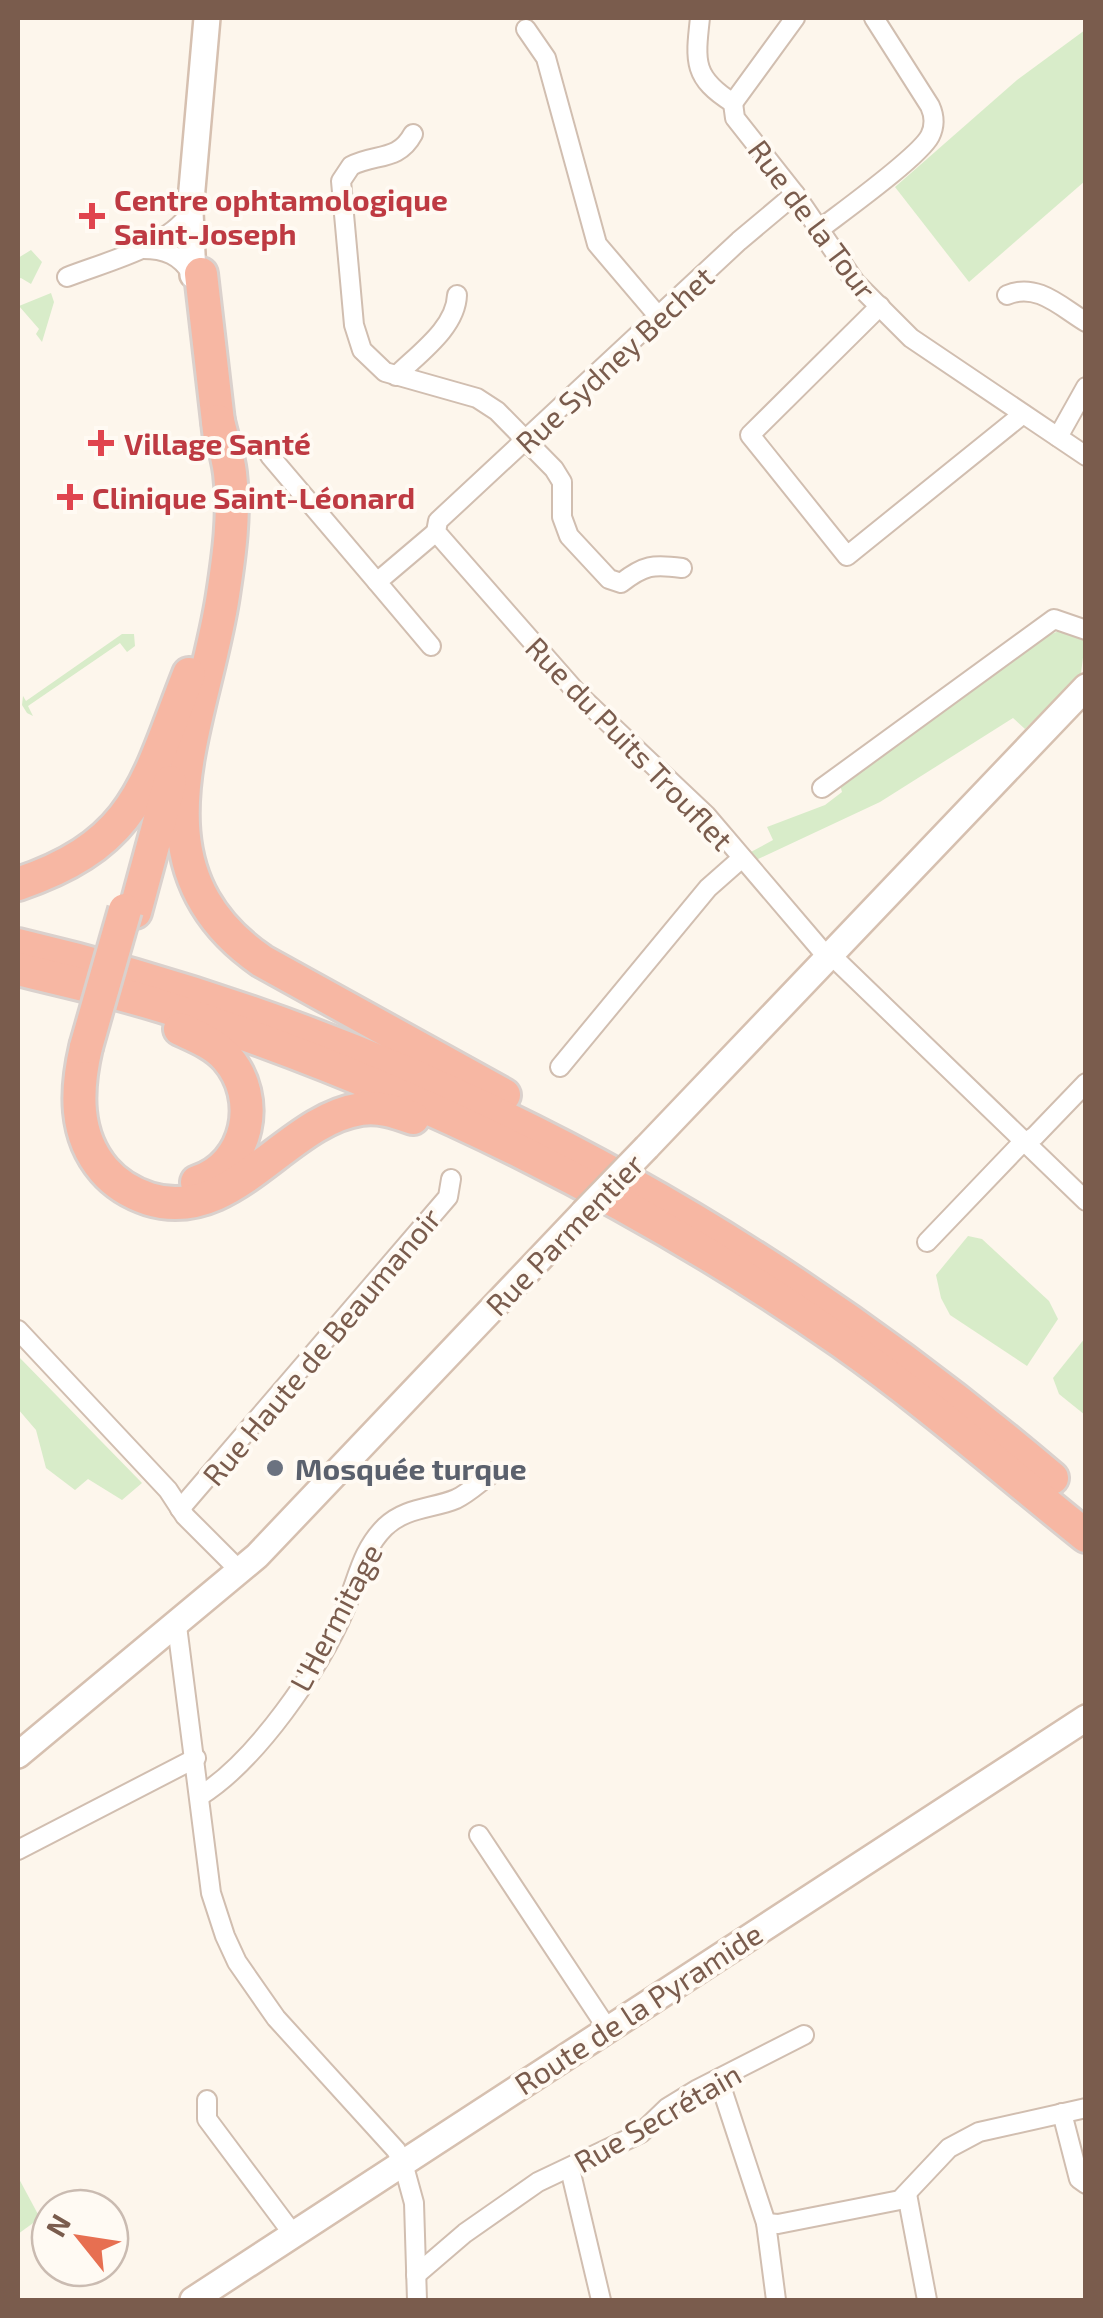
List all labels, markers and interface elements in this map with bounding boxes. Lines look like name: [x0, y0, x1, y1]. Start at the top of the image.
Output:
street label: Rue de la Tour: [741, 132, 885, 306]
place label: Centre ophtamologique Saint-Joseph: [114, 181, 448, 251]
marker: Centre ophtamologique Saint-Joseph: [79, 203, 105, 229]
street label: Rue Sydney Bechet: [508, 258, 720, 460]
place label: Village Santé: [124, 425, 311, 461]
marker: Village Santé: [88, 430, 114, 456]
place label: Clinique Saint-Léonard: [92, 479, 415, 515]
marker: Clinique Saint-Léonard: [57, 484, 83, 510]
street label: Rue du Puits Trouflet: [519, 629, 741, 857]
street label: Rue Parmentier: [478, 1145, 650, 1323]
street label: Rue Haute de Beaumanoir: [194, 1200, 448, 1492]
place label: Mosquée turque: [295, 1450, 527, 1486]
marker: Mosquée turque: [264, 1457, 286, 1479]
street label: L'Hermitage: [281, 1537, 389, 1697]
street label: Route de la Pyramide: [507, 1914, 769, 2102]
street label: Rue Secrétain: [567, 2055, 747, 2179]
north arrow: [30, 2188, 130, 2288]
text: N: [38, 2208, 77, 2242]

